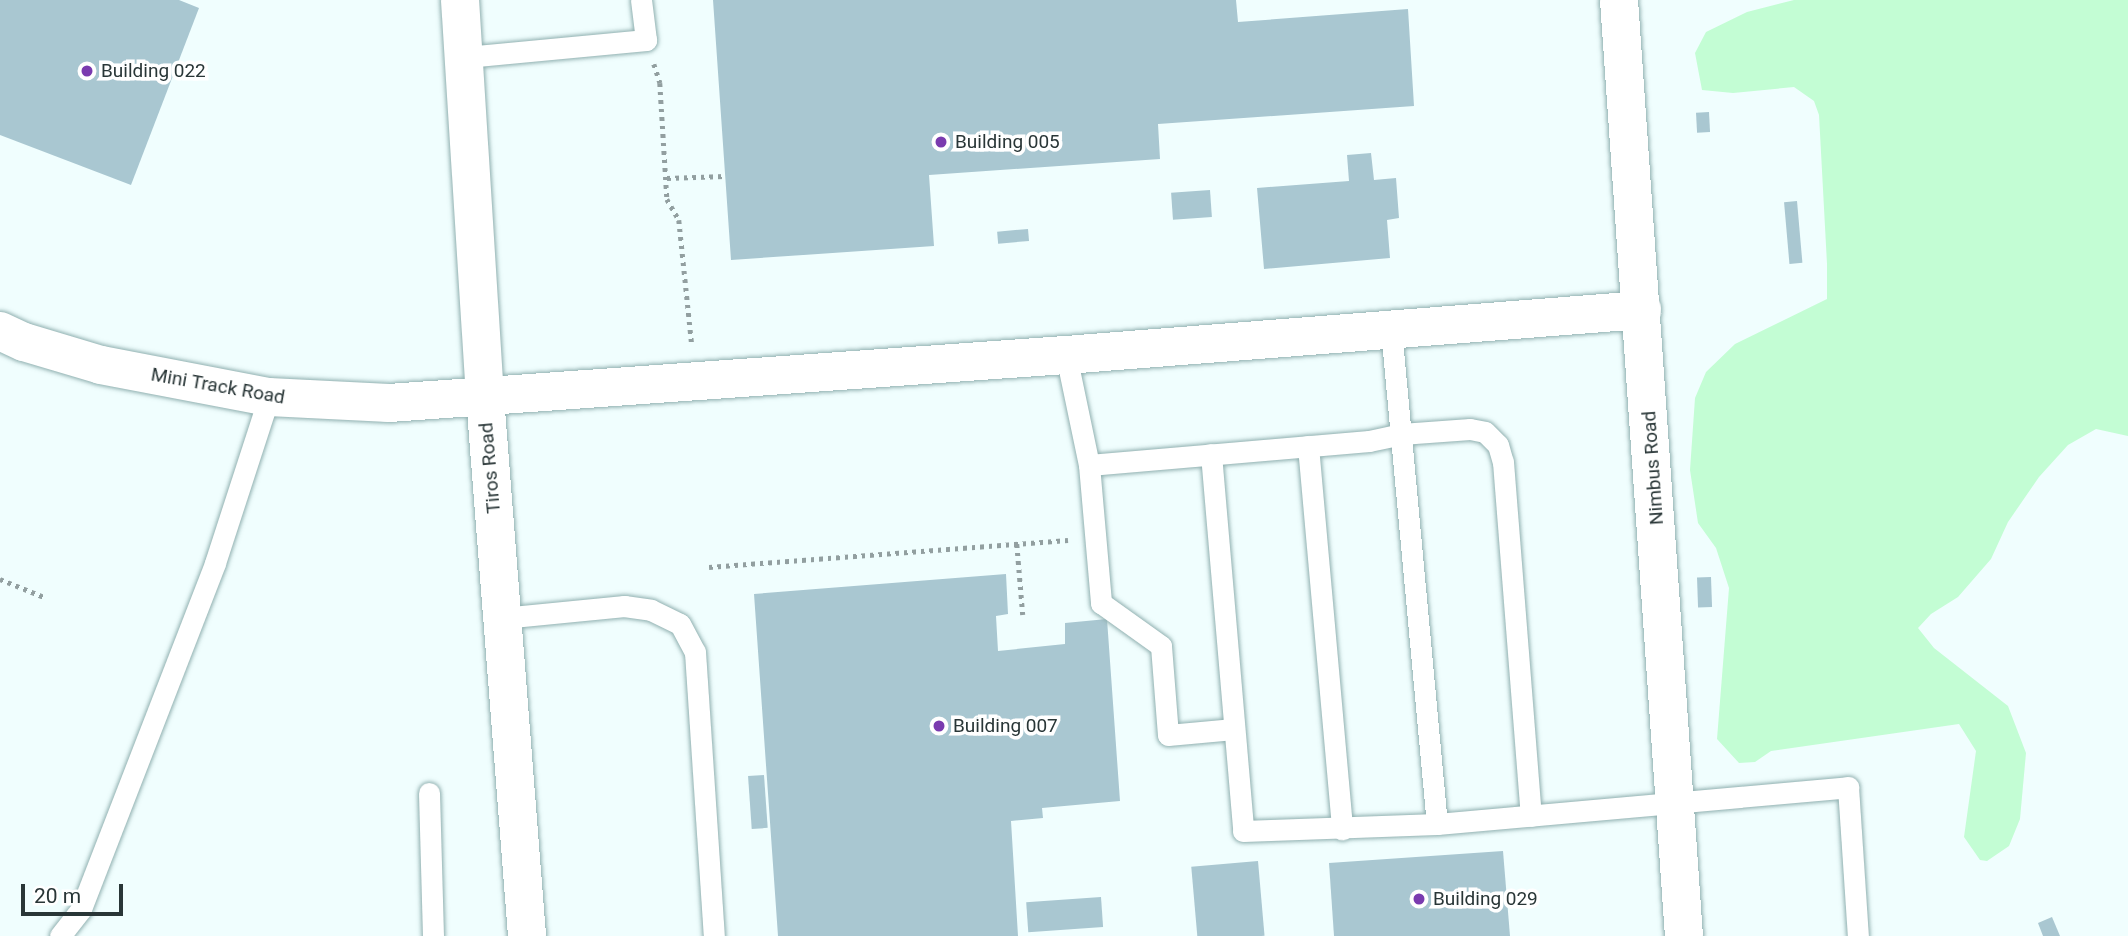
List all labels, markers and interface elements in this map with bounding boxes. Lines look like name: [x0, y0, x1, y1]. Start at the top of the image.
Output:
place label: Building 022: [101, 60, 206, 82]
marker: Building 022: [79, 63, 95, 79]
place label: Building 005: [955, 131, 1060, 153]
marker: Building 005: [933, 134, 949, 150]
street label: Mini Track Road: [149, 363, 287, 409]
street label: Nimbus Road: [1638, 410, 1668, 526]
street label: Tiros Road: [475, 422, 505, 514]
place label: Building 007: [953, 715, 1058, 737]
marker: Building 007: [931, 718, 947, 734]
scale bar: [24, 870, 126, 914]
text: 20 m: [34, 884, 81, 908]
place label: Building 029: [1433, 888, 1538, 910]
marker: Building 029: [1411, 891, 1427, 907]

